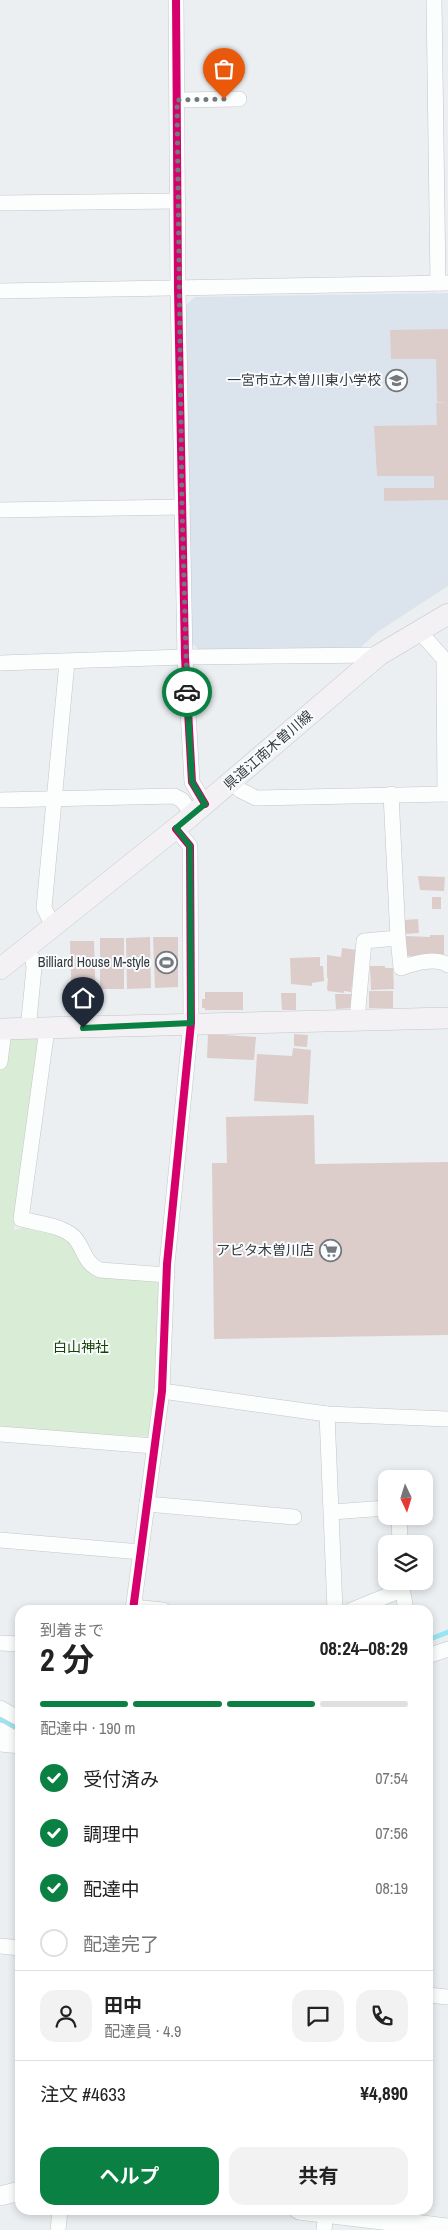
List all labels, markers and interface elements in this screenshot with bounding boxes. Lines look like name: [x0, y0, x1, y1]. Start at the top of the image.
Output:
pin: [203, 48, 245, 99]
icon: bag: [210, 55, 238, 83]
school or university icon: 一宮市立木曽川東小学校: [385, 368, 409, 392]
place label: 一宮市立木曽川東小学校: [227, 371, 381, 389]
courier: [162, 667, 212, 717]
icon: car: [173, 678, 201, 706]
street label: 県道江南木曽川線: [220, 706, 316, 794]
sports icon: Billiard House M-style: [154, 950, 178, 974]
place label: Billiard House M-style: [38, 953, 150, 971]
pin: [62, 977, 104, 1028]
icon: home: [69, 984, 97, 1012]
supermarket icon: アピタ木曽川店: [318, 1238, 342, 1262]
place label: アピタ木曽川店: [216, 1241, 314, 1259]
park label: 白山神社: [53, 1338, 109, 1356]
north arrow: [378, 1470, 432, 1525]
map controls: [378, 1470, 433, 1590]
button: layers: [378, 1535, 433, 1590]
text: 到着まで: [40, 1619, 104, 1641]
text: 08:24–08:29: [320, 1635, 408, 1661]
text: 2 分: [40, 1638, 94, 1681]
text: 配達中 · 190 m: [40, 1717, 135, 1739]
icon: check: [40, 1764, 68, 1792]
text: 受付済み: [83, 1766, 159, 1792]
text: 07:54: [375, 1767, 408, 1789]
icon: check: [40, 1819, 68, 1847]
text: 調理中: [83, 1821, 140, 1847]
text: 07:56: [375, 1822, 408, 1844]
icon: check: [40, 1874, 68, 1902]
text: 配達中: [83, 1876, 140, 1902]
text: 08:19: [375, 1877, 408, 1899]
text: 配達完了: [83, 1931, 159, 1957]
button: person: [40, 1990, 92, 2042]
button: chat: [292, 1990, 344, 2042]
button: phone: [356, 1990, 408, 2042]
text: 田中: [104, 1992, 142, 2018]
text: 配達員 · 4.9: [104, 2020, 181, 2042]
text: ¥4,890: [360, 2080, 408, 2106]
text: 注文 #4633: [40, 2081, 126, 2107]
button: ヘルプ: [40, 2147, 219, 2205]
button: 共有: [229, 2147, 408, 2205]

